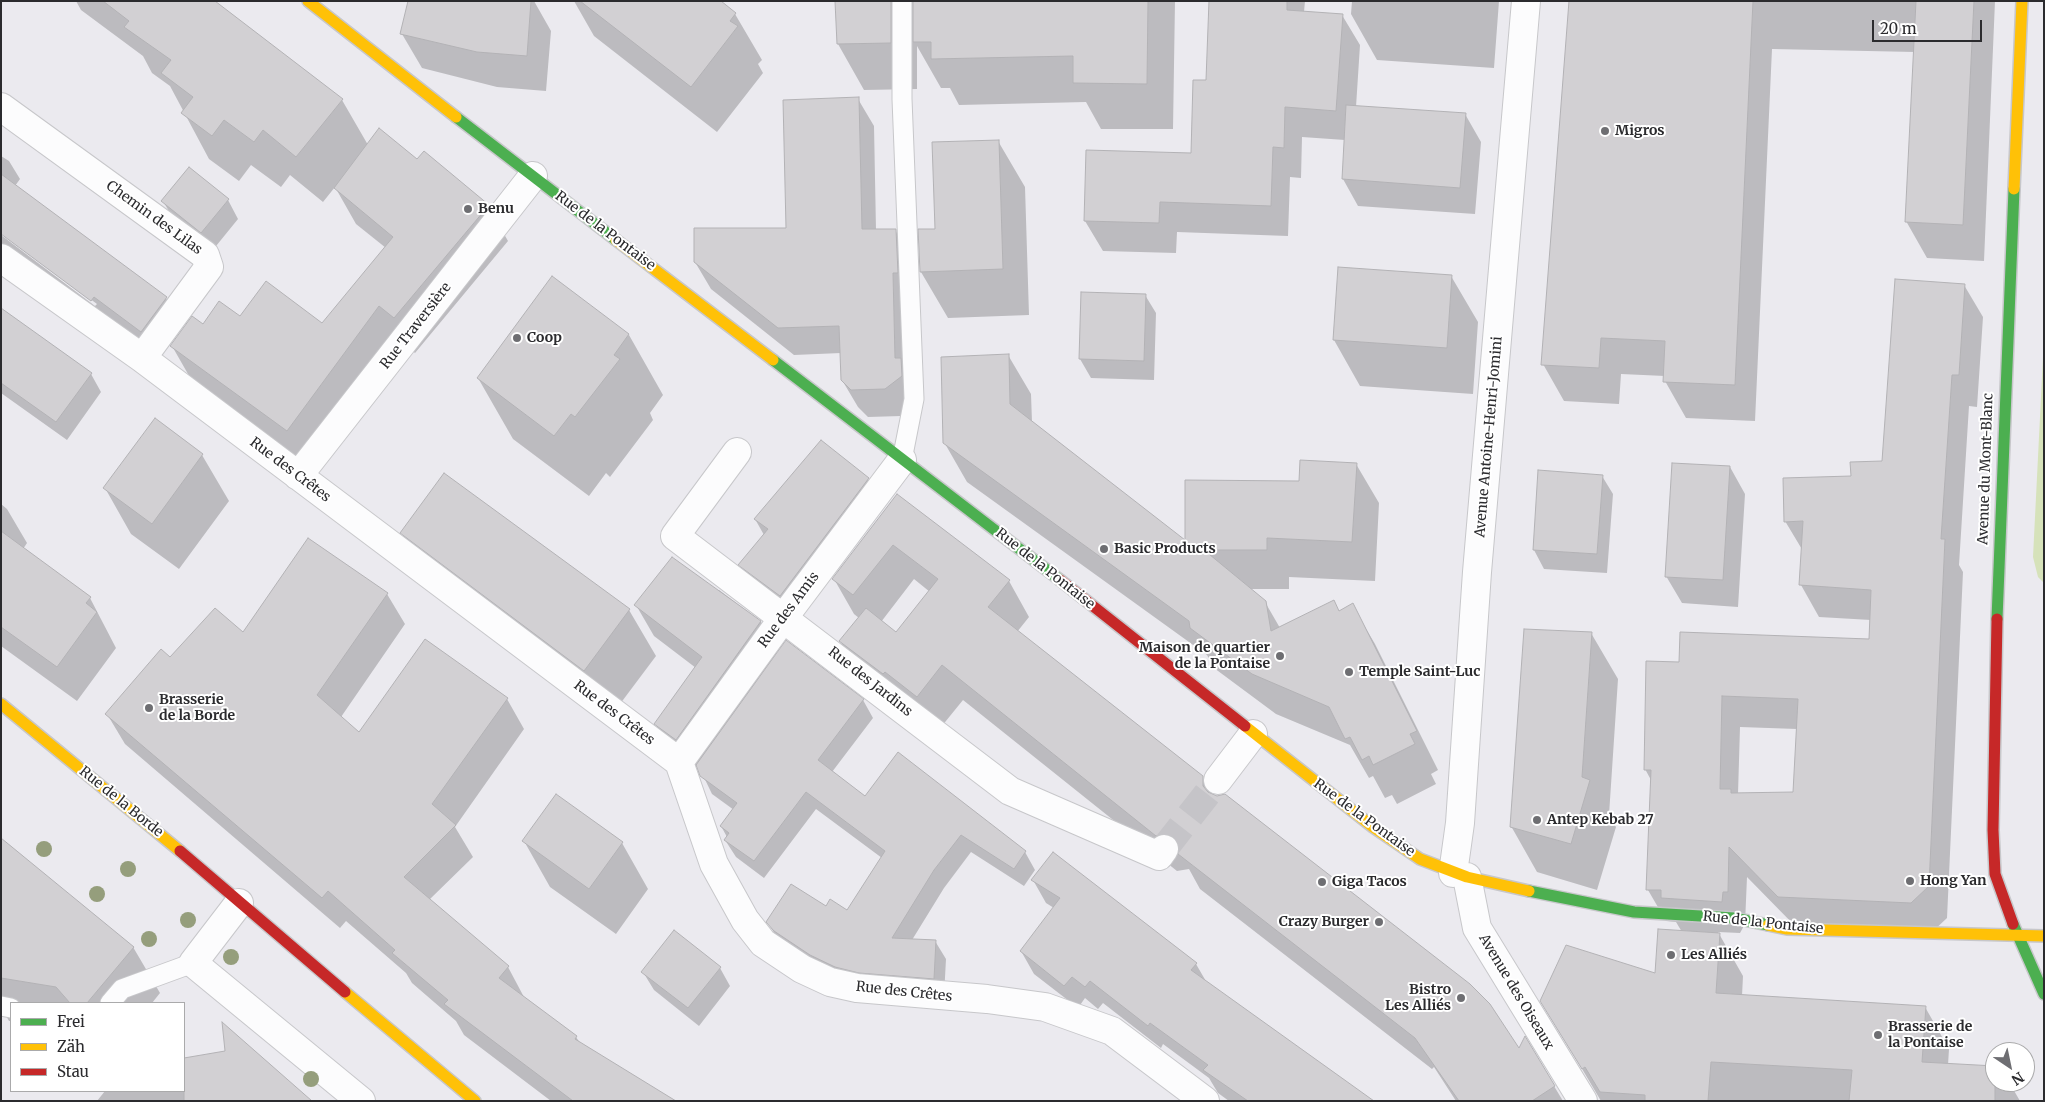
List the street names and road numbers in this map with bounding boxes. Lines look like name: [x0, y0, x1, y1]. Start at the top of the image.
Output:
street label: Chemin des Lilas: [103, 178, 205, 258]
street label: Rue de la Pontaise: [552, 188, 658, 274]
street label: Rue Traversière: [377, 279, 455, 373]
street label: Avenue Antoine-Henri-Jomini: [1472, 336, 1506, 538]
street label: Avenue du Mont-Blanc: [1975, 393, 1997, 545]
street label: Rue des Crêtes: [246, 434, 334, 506]
street label: Rue de la Pontaise: [992, 525, 1098, 613]
street label: Rue des Amis: [755, 569, 823, 651]
street label: Rue des Jardins: [824, 644, 916, 720]
street label: Rue des Crêtes: [570, 677, 658, 749]
street label: Rue de la Borde: [76, 763, 166, 841]
street label: Rue de la Pontaise: [1310, 776, 1418, 860]
street label: Rue de la Pontaise: [1702, 908, 1824, 938]
street label: Avenue des Oiseaux: [1475, 931, 1557, 1053]
street label: Rue des Crêtes: [855, 979, 953, 1005]

